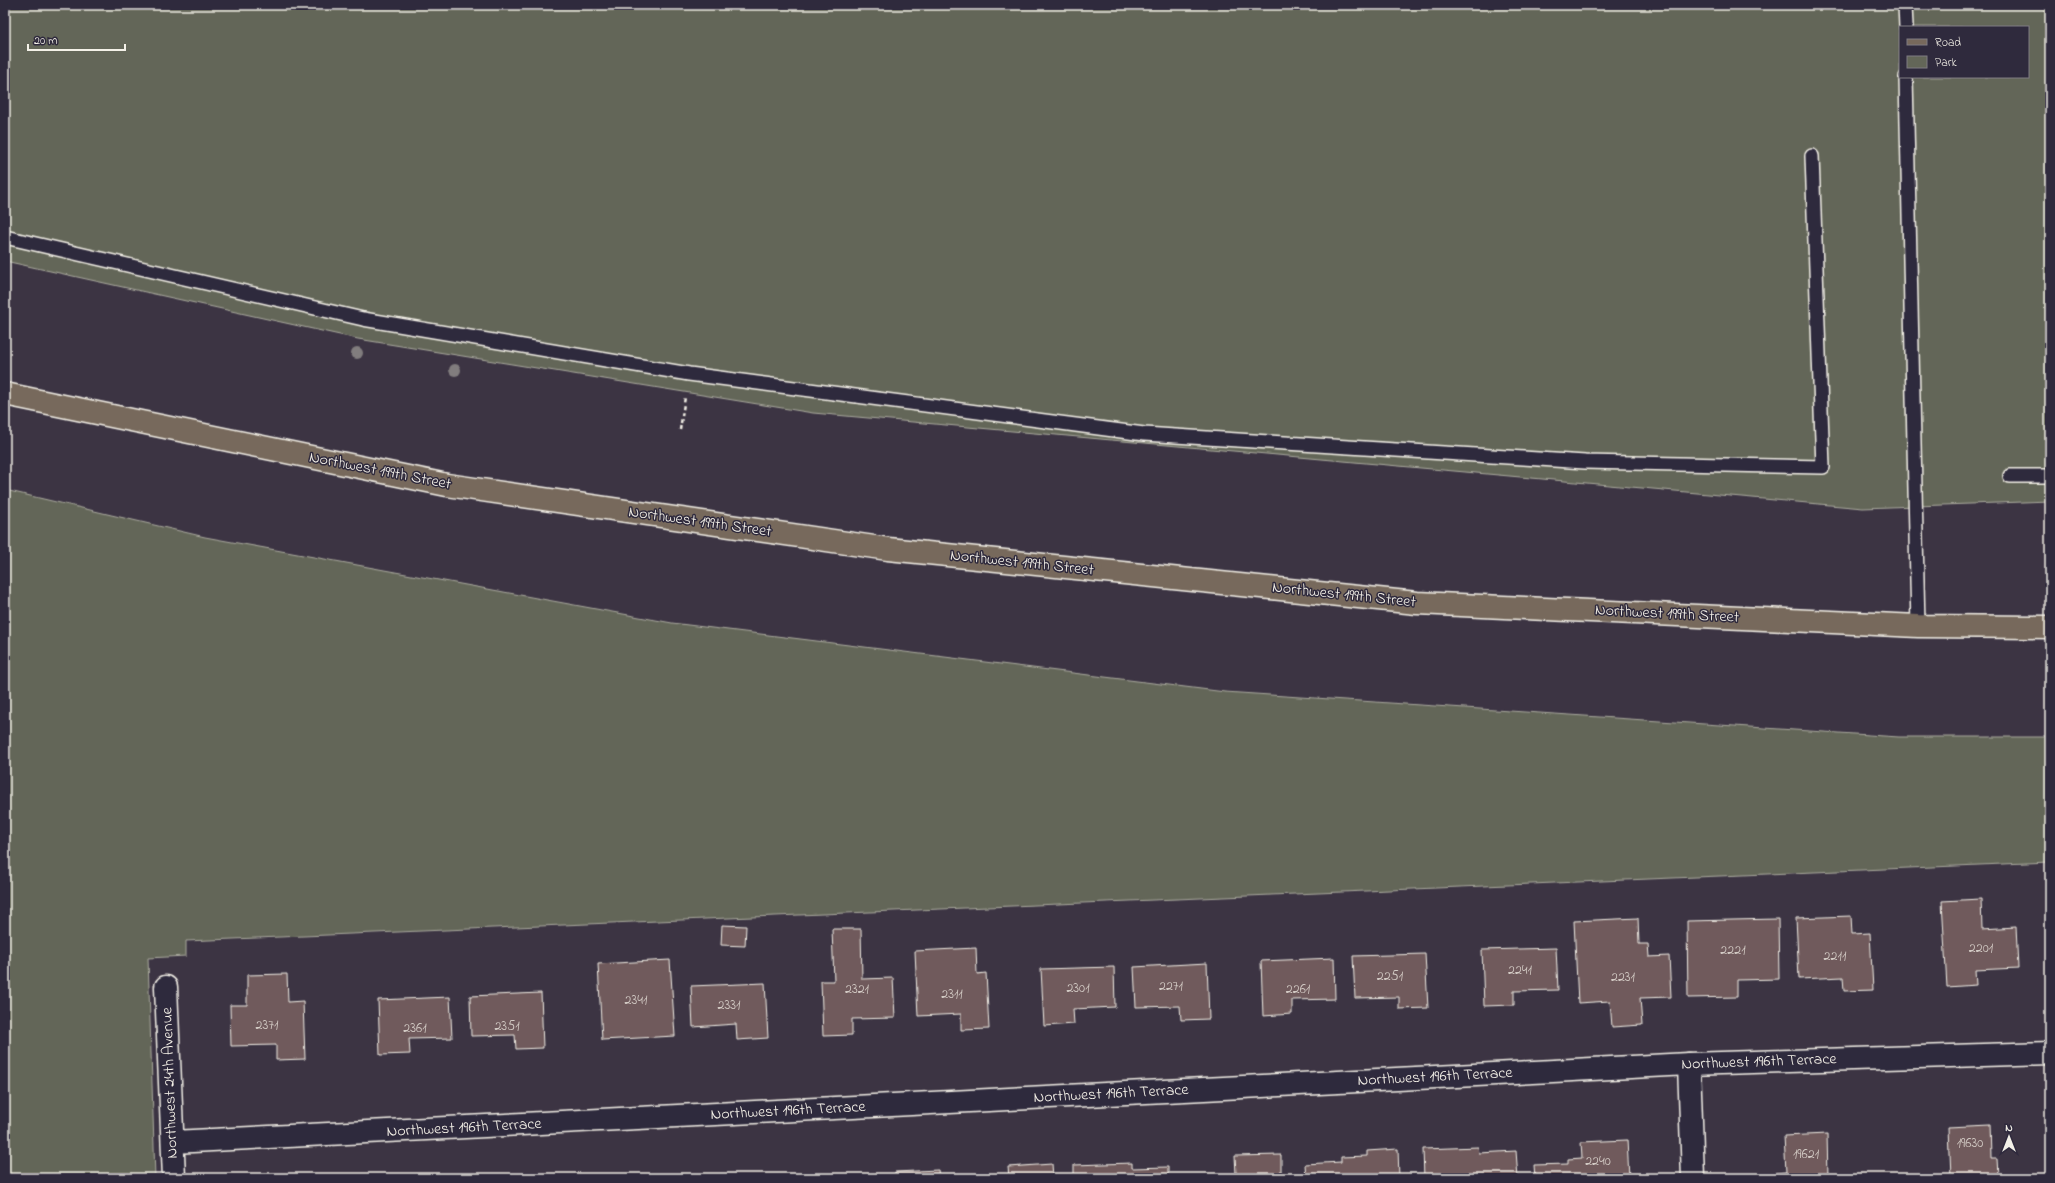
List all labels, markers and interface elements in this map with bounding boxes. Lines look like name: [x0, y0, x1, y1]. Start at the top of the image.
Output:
scale bar: [28, 26, 125, 52]
legend: [1899, 26, 2029, 78]
text: 20 m: [34, 32, 57, 50]
text: Road: [1935, 34, 1961, 52]
text: Park: [1935, 54, 1957, 72]
street label: Northwest 199th Street: [307, 445, 454, 497]
street label: Northwest 199th Street: [627, 500, 774, 544]
street label: Northwest 199th Street: [949, 544, 1096, 583]
street label: Northwest 199th Street: [1271, 576, 1418, 615]
street label: Northwest 199th Street: [1594, 598, 1740, 630]
house number: 2201: [1969, 938, 1994, 959]
house number: 2221: [1720, 940, 1746, 961]
house number: 2211: [1824, 946, 1847, 967]
house number: 2241: [1508, 960, 1533, 981]
house number: 2251: [1377, 966, 1404, 987]
house number: 2231: [1611, 967, 1636, 988]
house number: 2271: [1159, 976, 1184, 997]
house number: 2301: [1066, 978, 1090, 999]
house number: 2321: [845, 979, 870, 1000]
house number: 2261: [1286, 979, 1311, 1000]
house number: 2311: [941, 984, 963, 1005]
house number: 2341: [625, 990, 648, 1011]
house number: 2331: [718, 995, 741, 1016]
street label: Northwest 24th Avenue: [155, 1006, 185, 1159]
house number: 2371: [256, 1015, 279, 1036]
house number: 2351: [494, 1016, 520, 1037]
house number: 2361: [403, 1018, 427, 1039]
street label: Northwest 196th Terrace: [1681, 1047, 1838, 1077]
street label: Northwest 196th Terrace: [1357, 1061, 1514, 1093]
street label: Northwest 196th Terrace: [1033, 1078, 1190, 1110]
street label: Northwest 196th Terrace: [710, 1095, 867, 1127]
street label: Northwest 196th Terrace: [386, 1112, 543, 1144]
north arrow: [1989, 1117, 2029, 1157]
text: N: [2005, 1120, 2013, 1136]
house number: 19630: [1957, 1133, 1983, 1154]
house number: 19621: [1793, 1144, 1820, 1165]
house number: 2240: [1585, 1151, 1611, 1172]

